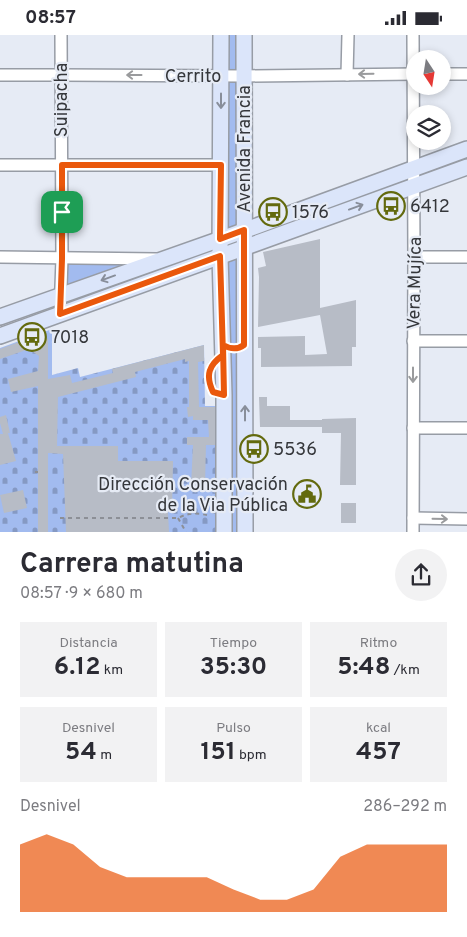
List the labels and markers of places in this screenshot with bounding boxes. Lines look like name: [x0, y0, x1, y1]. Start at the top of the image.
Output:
pin: [41, 191, 83, 233]
bus stop icon: 6412: [376, 191, 406, 221]
place label: 6412: [410, 196, 450, 219]
bus stop icon: 1576: [258, 197, 288, 227]
place label: 1576: [292, 202, 329, 225]
bus stop icon: 7018: [17, 322, 47, 352]
place label: 7018: [51, 327, 89, 350]
bus stop icon: 5536: [239, 434, 269, 464]
place label: 5536: [273, 439, 317, 462]
place label: Dirección Conservación de la Via Pública: [98, 474, 288, 518]
public building icon: Dirección Conservación de la Via Pública: [292, 479, 322, 509]

